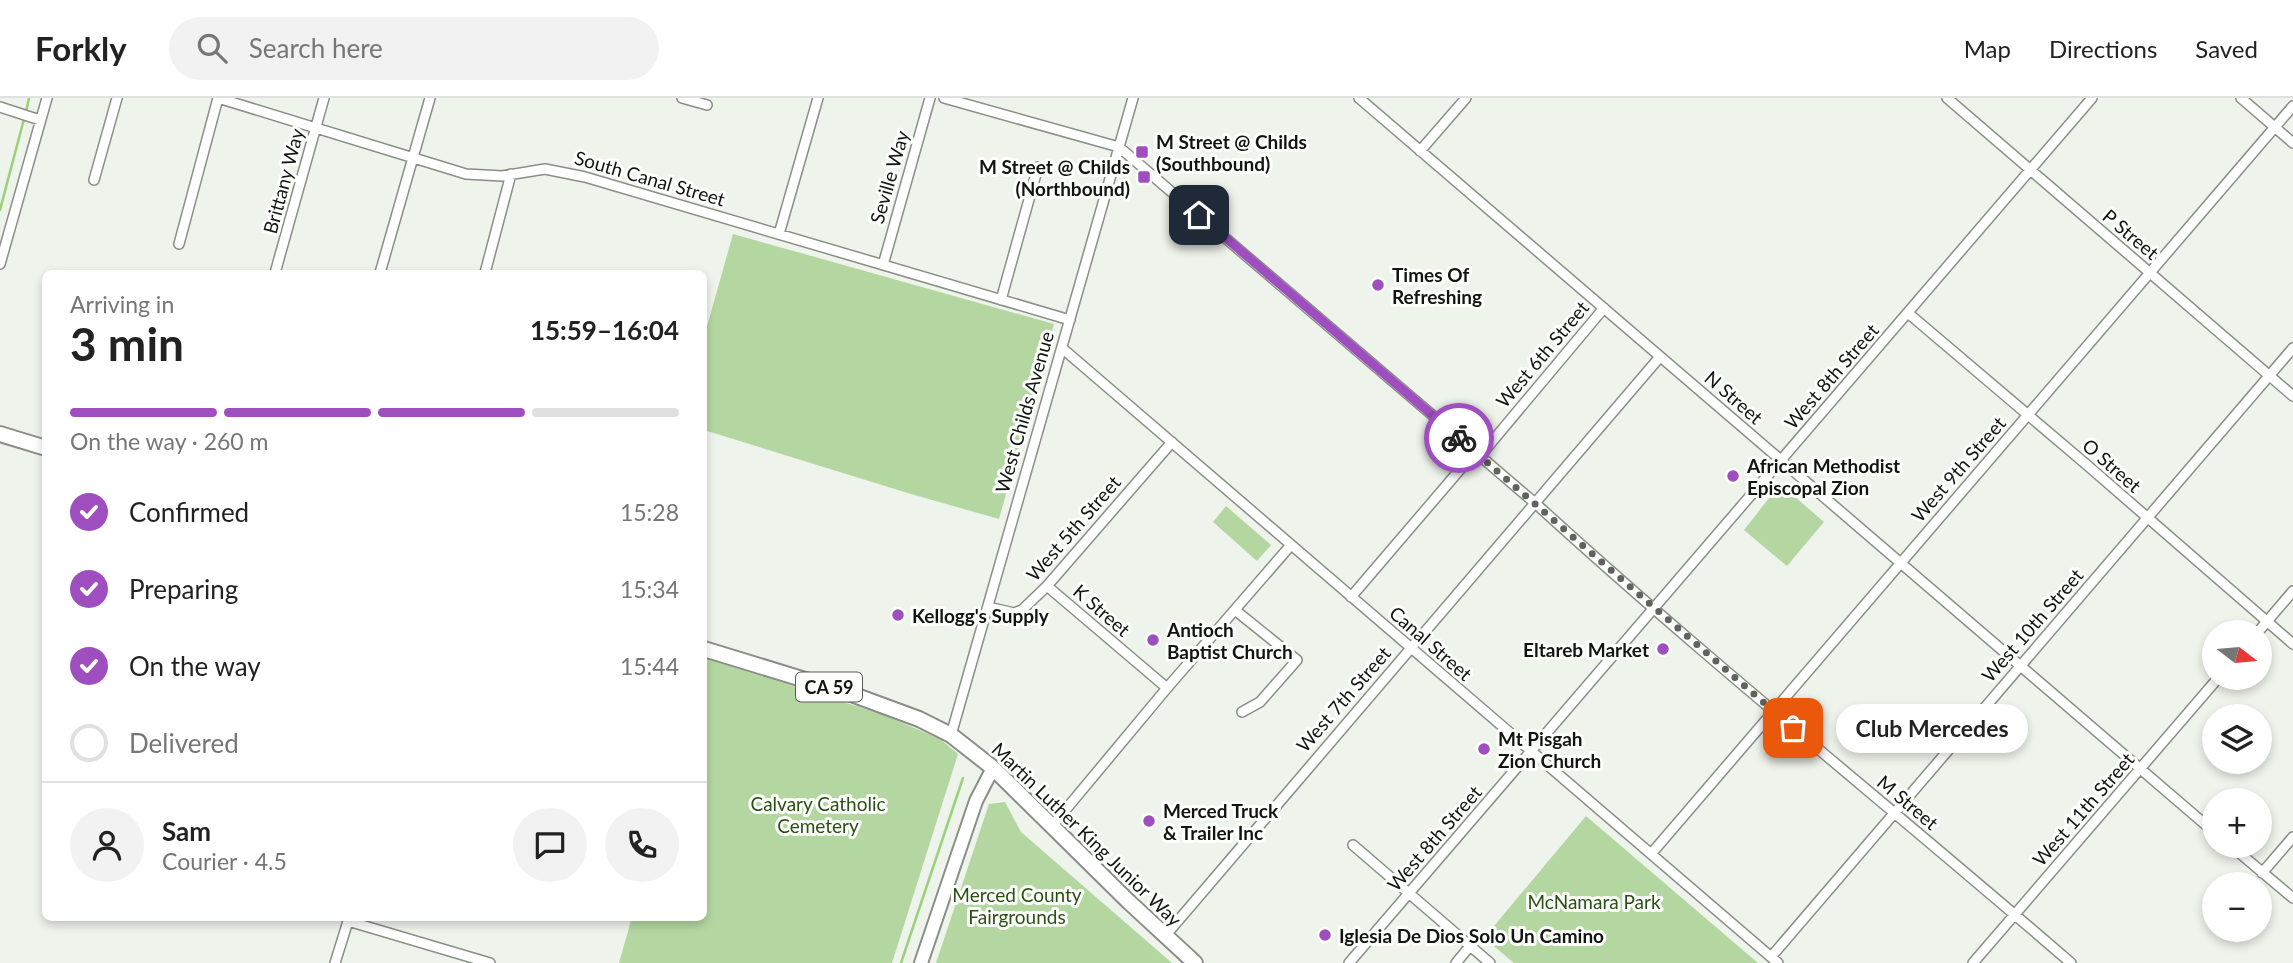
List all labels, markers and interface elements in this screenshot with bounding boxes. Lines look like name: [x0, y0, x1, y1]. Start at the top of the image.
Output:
search box: [169, 17, 659, 80]
text: Forkly: [35, 28, 127, 68]
icon: search: [193, 29, 231, 67]
text: Search here: [249, 32, 383, 64]
text: Map: [1964, 34, 2011, 63]
text: Directions: [2049, 34, 2157, 63]
text: Saved: [2195, 34, 2258, 63]
street label: Brittany Way: [258, 126, 308, 236]
street label: Seville Way: [865, 128, 913, 226]
place label: M Street @ Childs (Southbound): [1156, 130, 1307, 175]
marker: M Street @ Childs (Southbound): [1134, 144, 1150, 160]
street label: South Canal Street: [572, 146, 728, 211]
place label: M Street @ Childs (Northbound): [979, 155, 1130, 200]
marker: M Street @ Childs (Northbound): [1136, 169, 1152, 185]
pin: [1169, 185, 1229, 245]
icon: home: [1180, 196, 1218, 234]
street label: P Street: [2098, 204, 2164, 264]
place label: Times Of Refreshing: [1392, 263, 1482, 308]
marker: Times Of Refreshing: [1370, 277, 1386, 293]
text: Arriving in: [70, 290, 174, 318]
street label: West 6th Street: [1491, 296, 1593, 412]
text: 15:59–16:04: [530, 314, 679, 346]
text: 3 min: [70, 316, 184, 371]
street label: West 8th Street: [1779, 319, 1883, 433]
street label: West Childs Avenue: [990, 329, 1058, 495]
street label: N Street: [1700, 366, 1768, 429]
courier: [1424, 403, 1494, 473]
street label: West 9th Street: [1906, 412, 2010, 526]
icon: bike: [1440, 419, 1478, 457]
text: On the way · 260 m: [70, 427, 269, 455]
street label: O Street: [2078, 433, 2146, 497]
place label: African Methodist Episcopal Zion: [1746, 454, 1900, 499]
marker: African Methodist Episcopal Zion: [1725, 468, 1741, 484]
street label: West 5th Street: [1021, 471, 1125, 585]
icon: check: [70, 493, 108, 531]
text: Confirmed: [129, 496, 249, 528]
text: 15:28: [620, 498, 679, 526]
street label: West 10th Street: [1976, 563, 2088, 686]
icon: check: [70, 570, 108, 608]
text: Preparing: [129, 573, 238, 605]
text: 15:34: [620, 575, 679, 603]
street label: K Street: [1069, 579, 1135, 641]
street label: Canal Street: [1385, 601, 1477, 685]
place label: Kellogg's Supply: [912, 604, 1050, 627]
marker: Kellogg's Supply: [890, 607, 906, 623]
place label: Antioch Baptist Church: [1166, 618, 1293, 663]
north arrow: [2202, 620, 2272, 690]
map controls: [2202, 620, 2272, 942]
marker: Antioch Baptist Church: [1145, 632, 1161, 648]
place label: Eltareb Market: [1523, 638, 1649, 661]
marker: Eltareb Market: [1655, 641, 1671, 657]
street label: West 7th Street: [1291, 642, 1395, 756]
icon: check: [70, 647, 108, 685]
text: On the way: [129, 650, 261, 682]
text: 15:44: [620, 652, 679, 680]
road number: CA 59: [796, 672, 862, 702]
pin: [1763, 698, 1823, 758]
callout: Club Mercedes: [1835, 704, 2028, 752]
button: layers: [2202, 704, 2272, 774]
icon: bag: [1774, 709, 1812, 747]
text: Club Mercedes: [1855, 714, 2009, 742]
text: Delivered: [129, 727, 239, 759]
place label: Mt Pisgah Zion Church: [1498, 727, 1601, 772]
street label: Martin Luther King Junior Way: [987, 737, 1187, 931]
marker: Mt Pisgah Zion Church: [1476, 741, 1492, 757]
street label: West 11th Street: [2027, 747, 2139, 870]
street label: M Street: [1873, 770, 1943, 834]
street label: West 8th Street: [1382, 781, 1486, 895]
button: +: [2202, 788, 2272, 858]
park label: Calvary Catholic Cemetery: [750, 792, 886, 837]
place label: Merced Truck & Trailer Inc: [1163, 799, 1279, 844]
button: person: [70, 808, 144, 882]
button: chat: [513, 808, 587, 882]
button: phone: [605, 808, 679, 882]
marker: Merced Truck & Trailer Inc: [1141, 813, 1157, 829]
text: Sam: [162, 815, 211, 847]
text: Courier · 4.5: [162, 847, 287, 875]
button: −: [2202, 872, 2272, 942]
park label: Merced County Fairgrounds: [952, 883, 1082, 928]
park label: McNamara Park: [1527, 890, 1661, 913]
place label: Iglesia De Dios Solo Un Camino: [1339, 924, 1604, 947]
marker: Iglesia De Dios Solo Un Camino: [1317, 927, 1333, 943]

